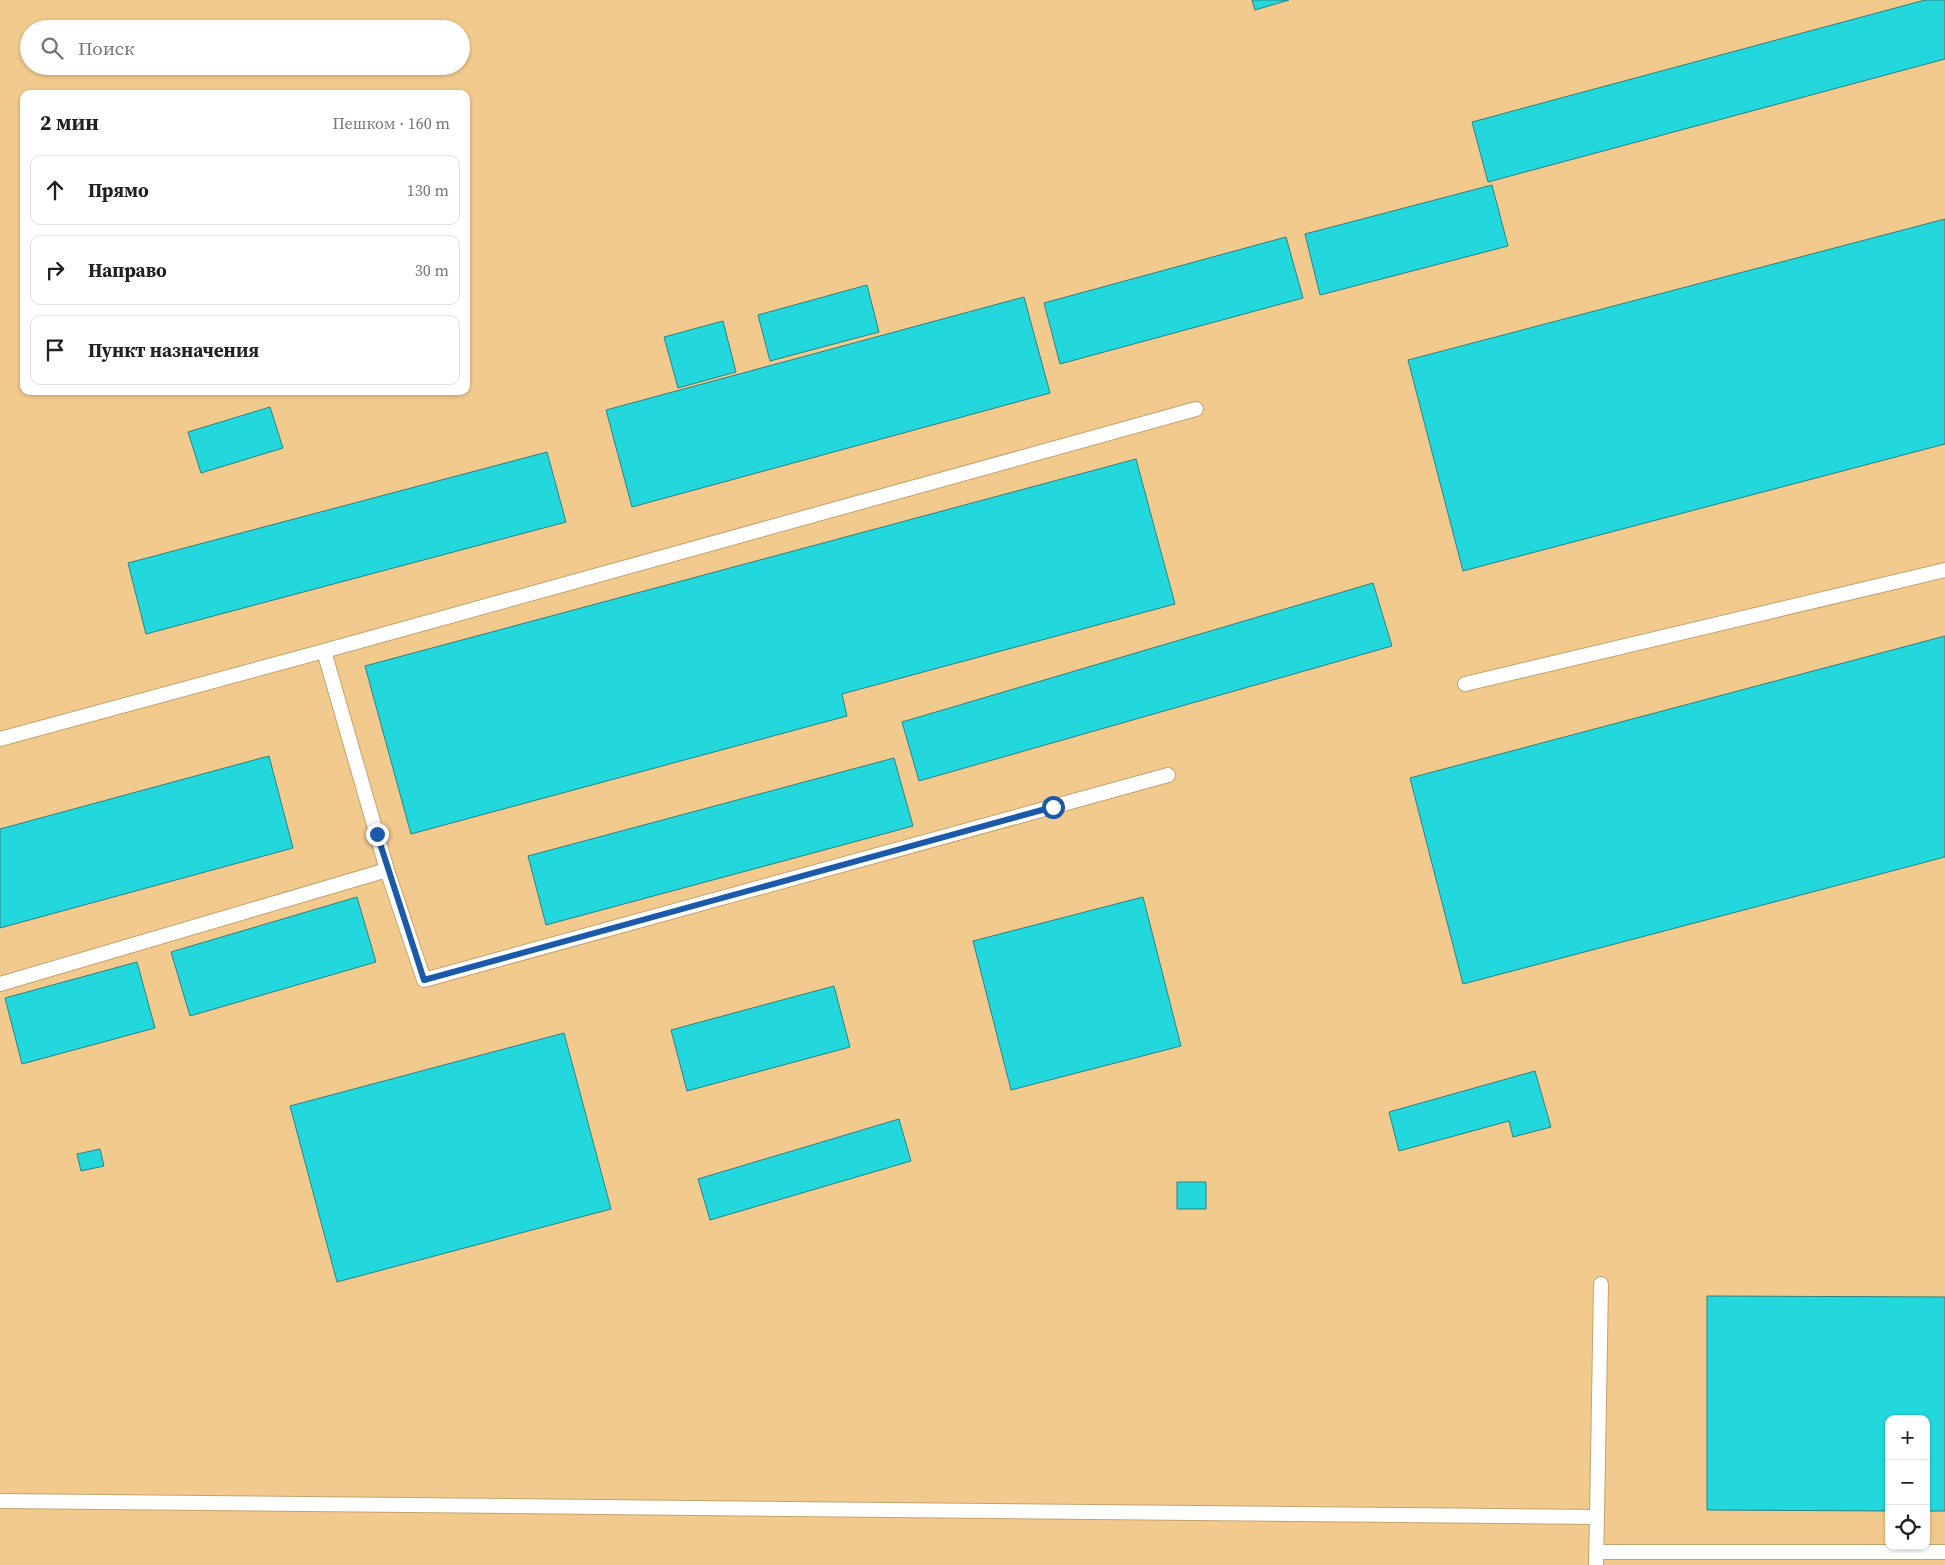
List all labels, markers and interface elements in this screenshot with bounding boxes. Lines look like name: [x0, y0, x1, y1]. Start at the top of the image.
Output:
search box: [20, 20, 470, 75]
icon: search: [38, 34, 66, 62]
text: Поиск: [78, 35, 135, 61]
text: 2 мин: [40, 108, 99, 137]
text: Пешком · 160 m: [332, 112, 450, 134]
icon: ahead: [41, 176, 69, 204]
text: Прямо: [88, 177, 149, 203]
text: 130 m: [407, 179, 449, 201]
icon: right: [41, 256, 69, 284]
text: Направо: [88, 257, 167, 283]
text: 30 m: [415, 259, 449, 281]
icon: arrive: [41, 336, 69, 364]
text: Пункт назначения: [88, 337, 259, 363]
route start: [1042, 796, 1065, 819]
route end: [366, 823, 389, 846]
map controls: [1885, 1415, 1930, 1550]
button: +: [1885, 1415, 1930, 1460]
button: −: [1885, 1460, 1930, 1505]
button: locate: [1885, 1505, 1930, 1550]

